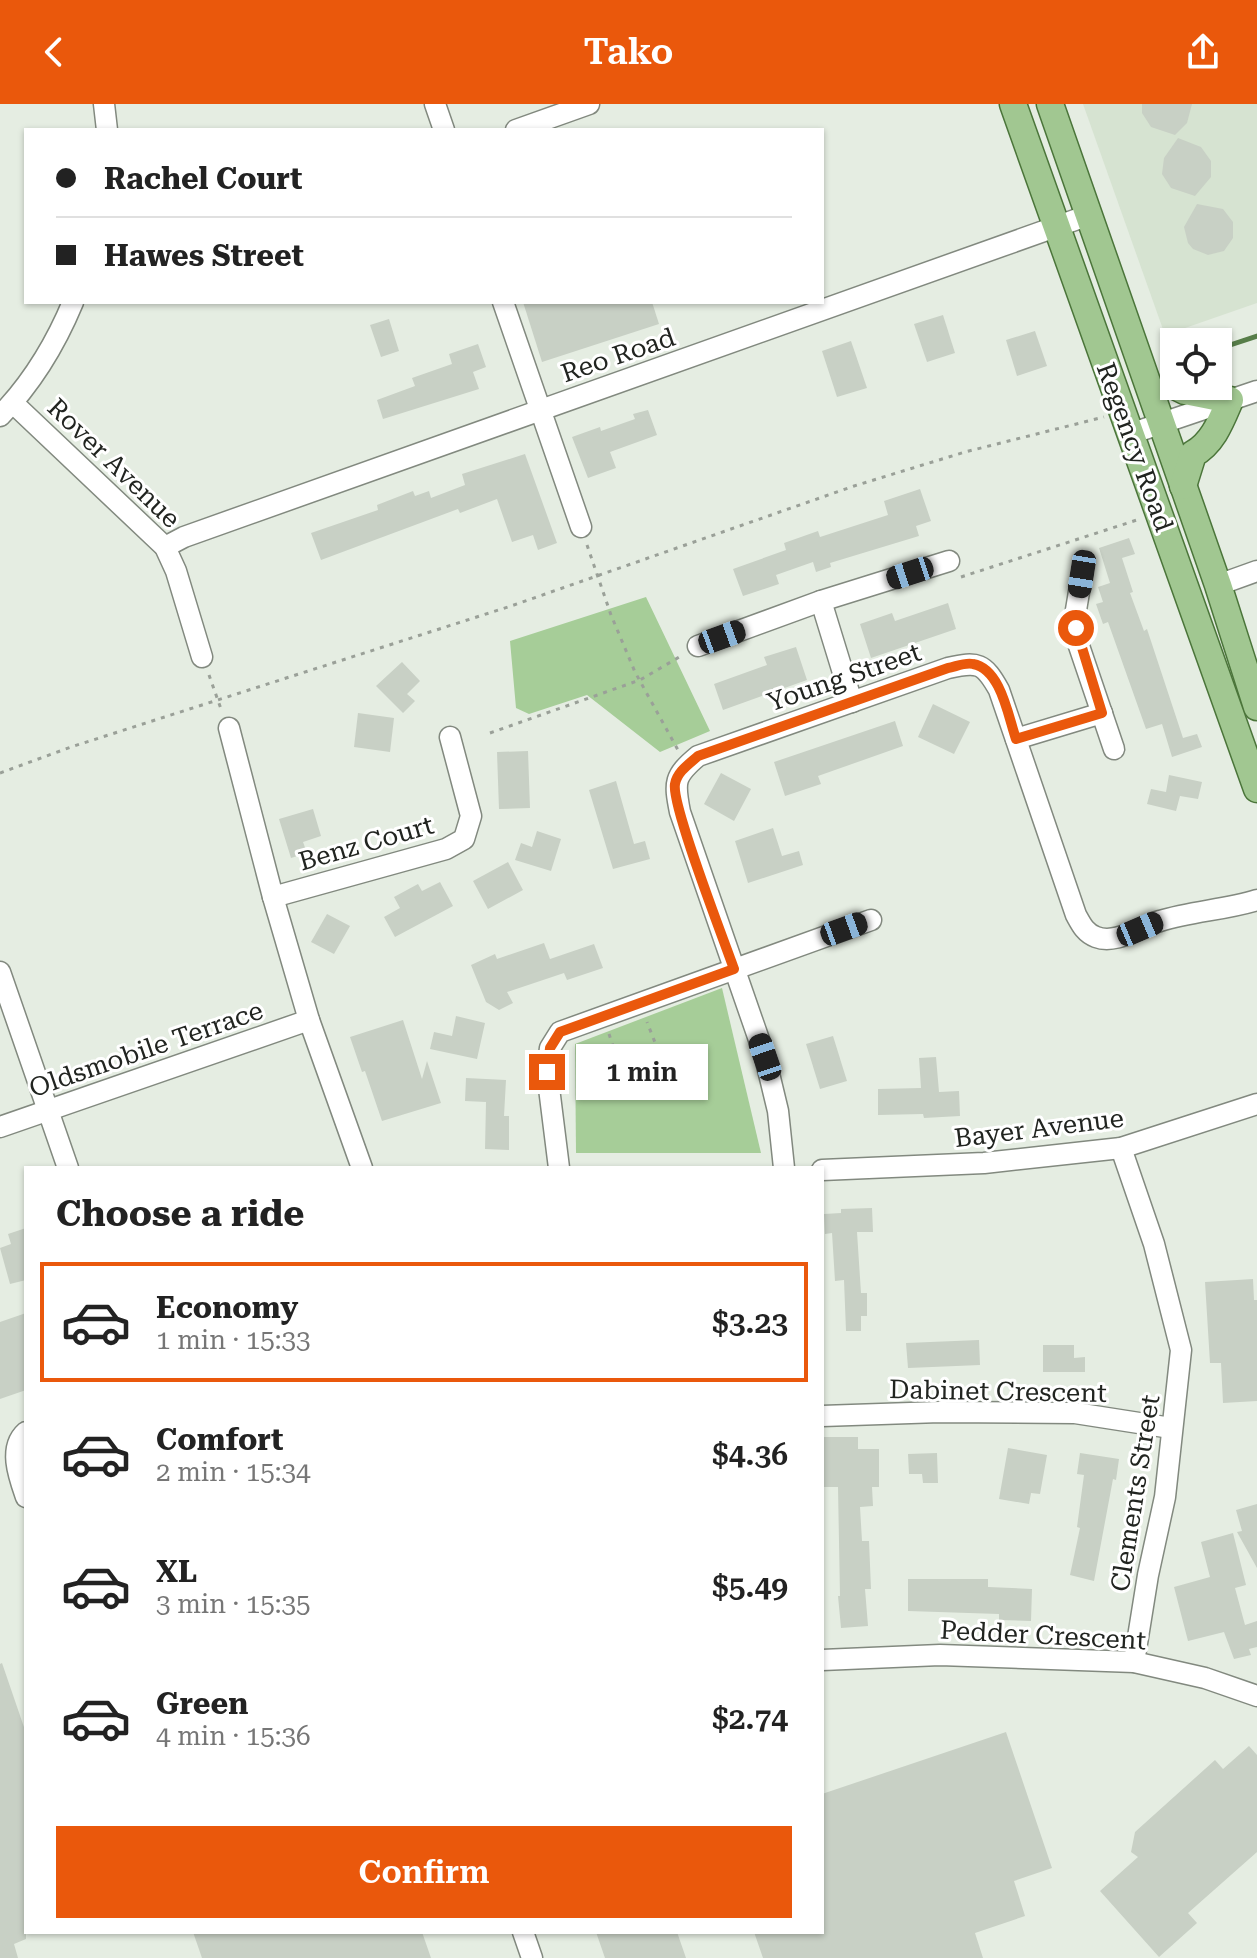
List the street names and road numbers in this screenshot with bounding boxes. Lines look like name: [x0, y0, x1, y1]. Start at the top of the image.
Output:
street label: Reo Road: [557, 321, 679, 388]
street label: Regency Road: [1091, 358, 1180, 536]
street label: Rover Avenue: [42, 392, 186, 534]
street label: Young Street: [763, 637, 925, 717]
street label: Benz Court: [295, 809, 437, 877]
street label: Oldsmobile Terrace: [25, 995, 267, 1103]
street label: Bayer Avenue: [953, 1103, 1125, 1153]
street label: Dabinet Crescent: [889, 1374, 1107, 1408]
street label: Clements Street: [1105, 1392, 1165, 1594]
street label: Pedder Crescent: [939, 1615, 1147, 1655]

